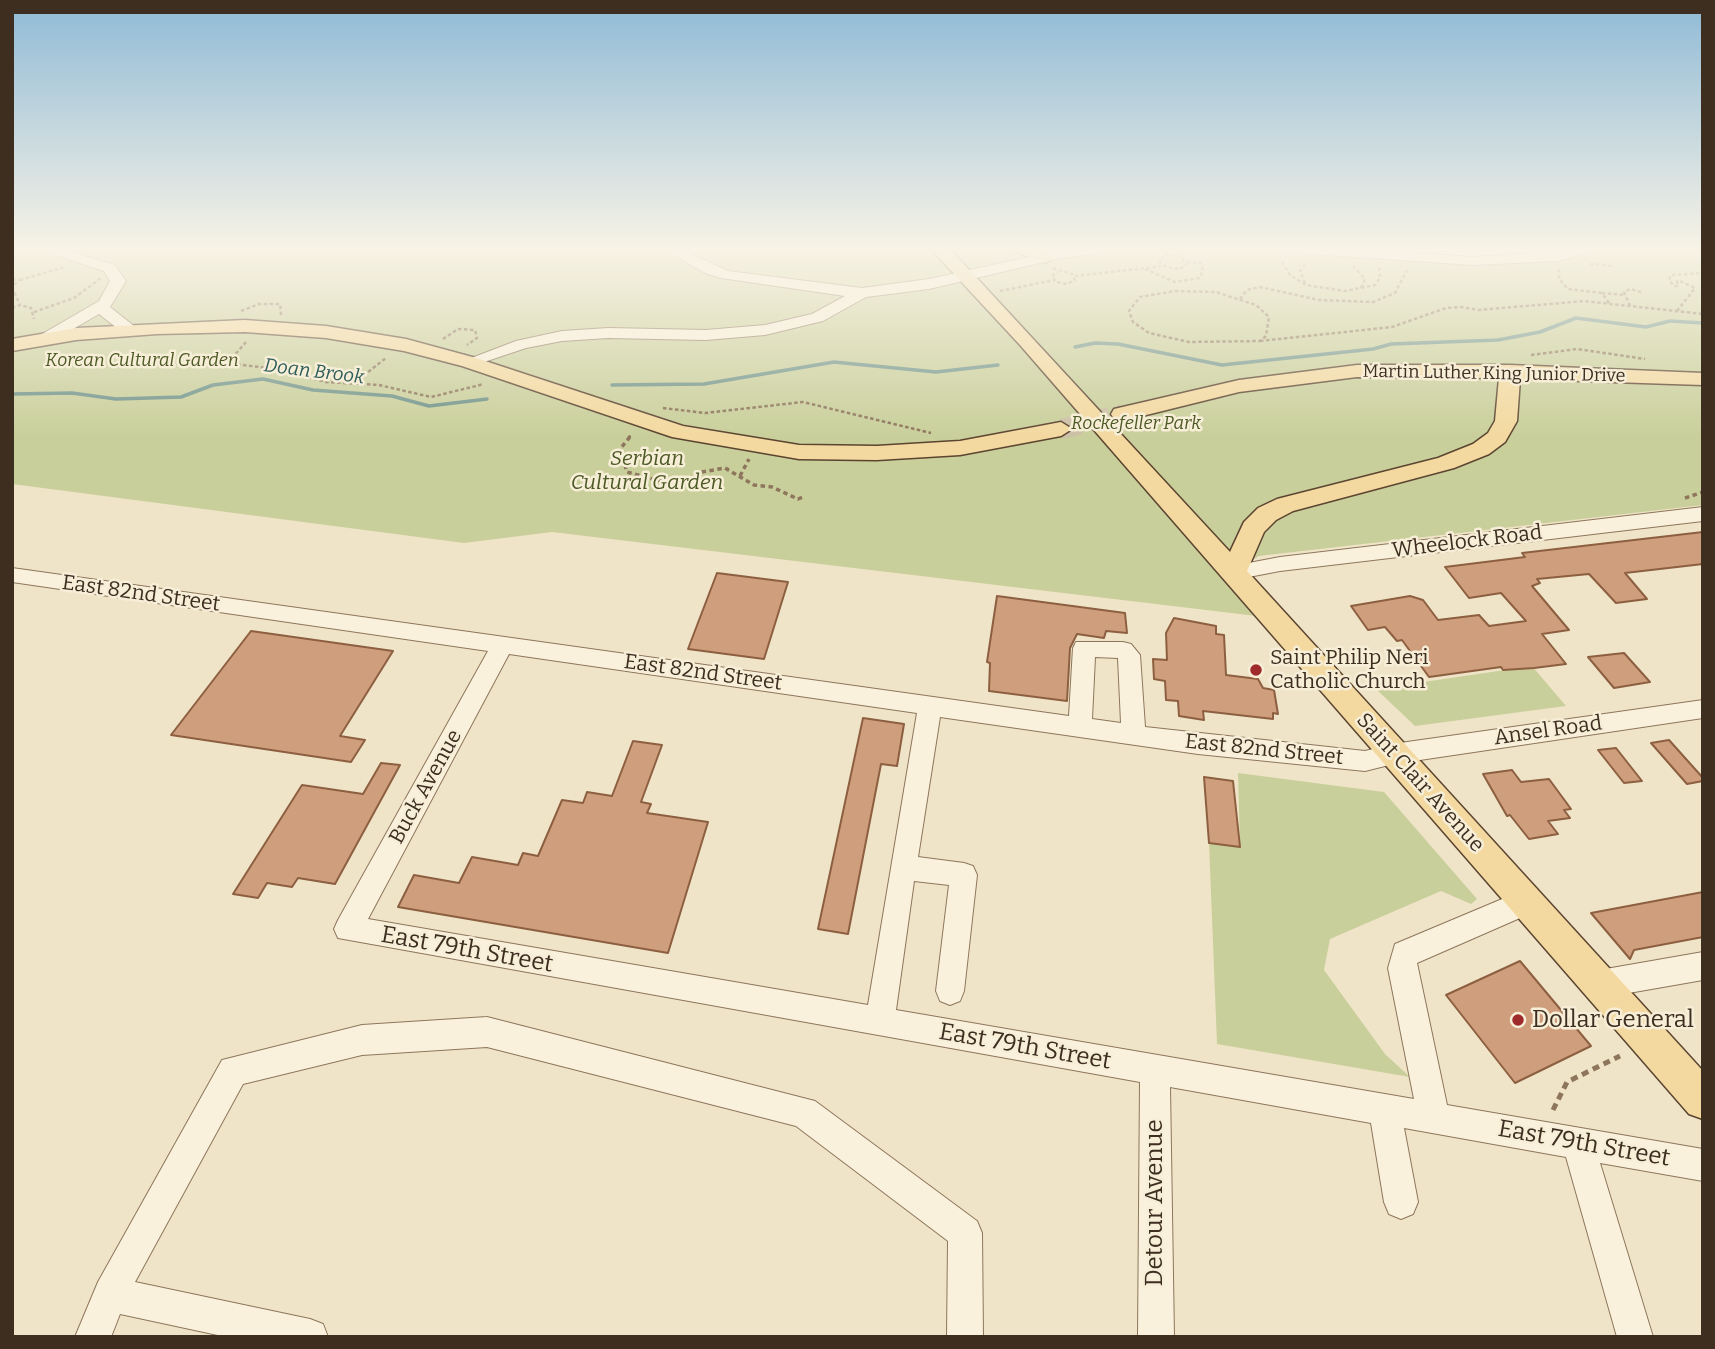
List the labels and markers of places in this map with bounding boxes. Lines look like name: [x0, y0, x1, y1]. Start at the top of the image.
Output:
place label: Saint Philip Neri Catholic Church: [1270, 645, 1429, 695]
marker: Saint Philip Neri Catholic Church: [1248, 662, 1264, 678]
place label: Dollar General: [1532, 1006, 1694, 1034]
marker: Dollar General: [1510, 1012, 1526, 1028]

